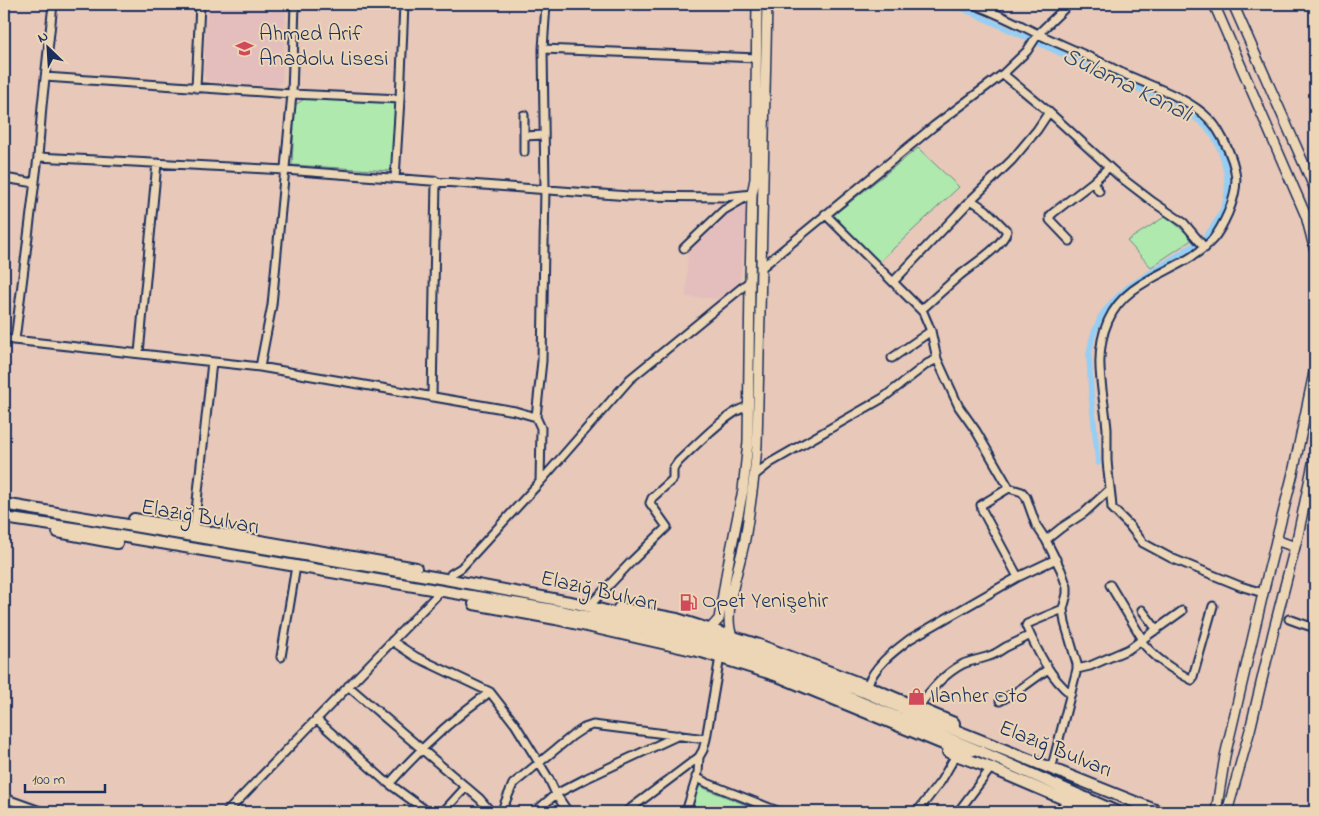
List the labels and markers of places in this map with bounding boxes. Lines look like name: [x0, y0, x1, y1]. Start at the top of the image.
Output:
place label: Ahmed Arif Anadolu Lisesi: [259, 19, 388, 76]
school or university icon: Ahmed Arif Anadolu Lisesi: [235, 38, 255, 58]
place label: Opet Yenişehir: [702, 586, 828, 618]
fuel station icon: Opet Yenişehir: [678, 592, 698, 612]
place label: Ilanher Oto: [930, 681, 1028, 713]
shop icon: Ilanher Oto: [906, 687, 926, 707]

